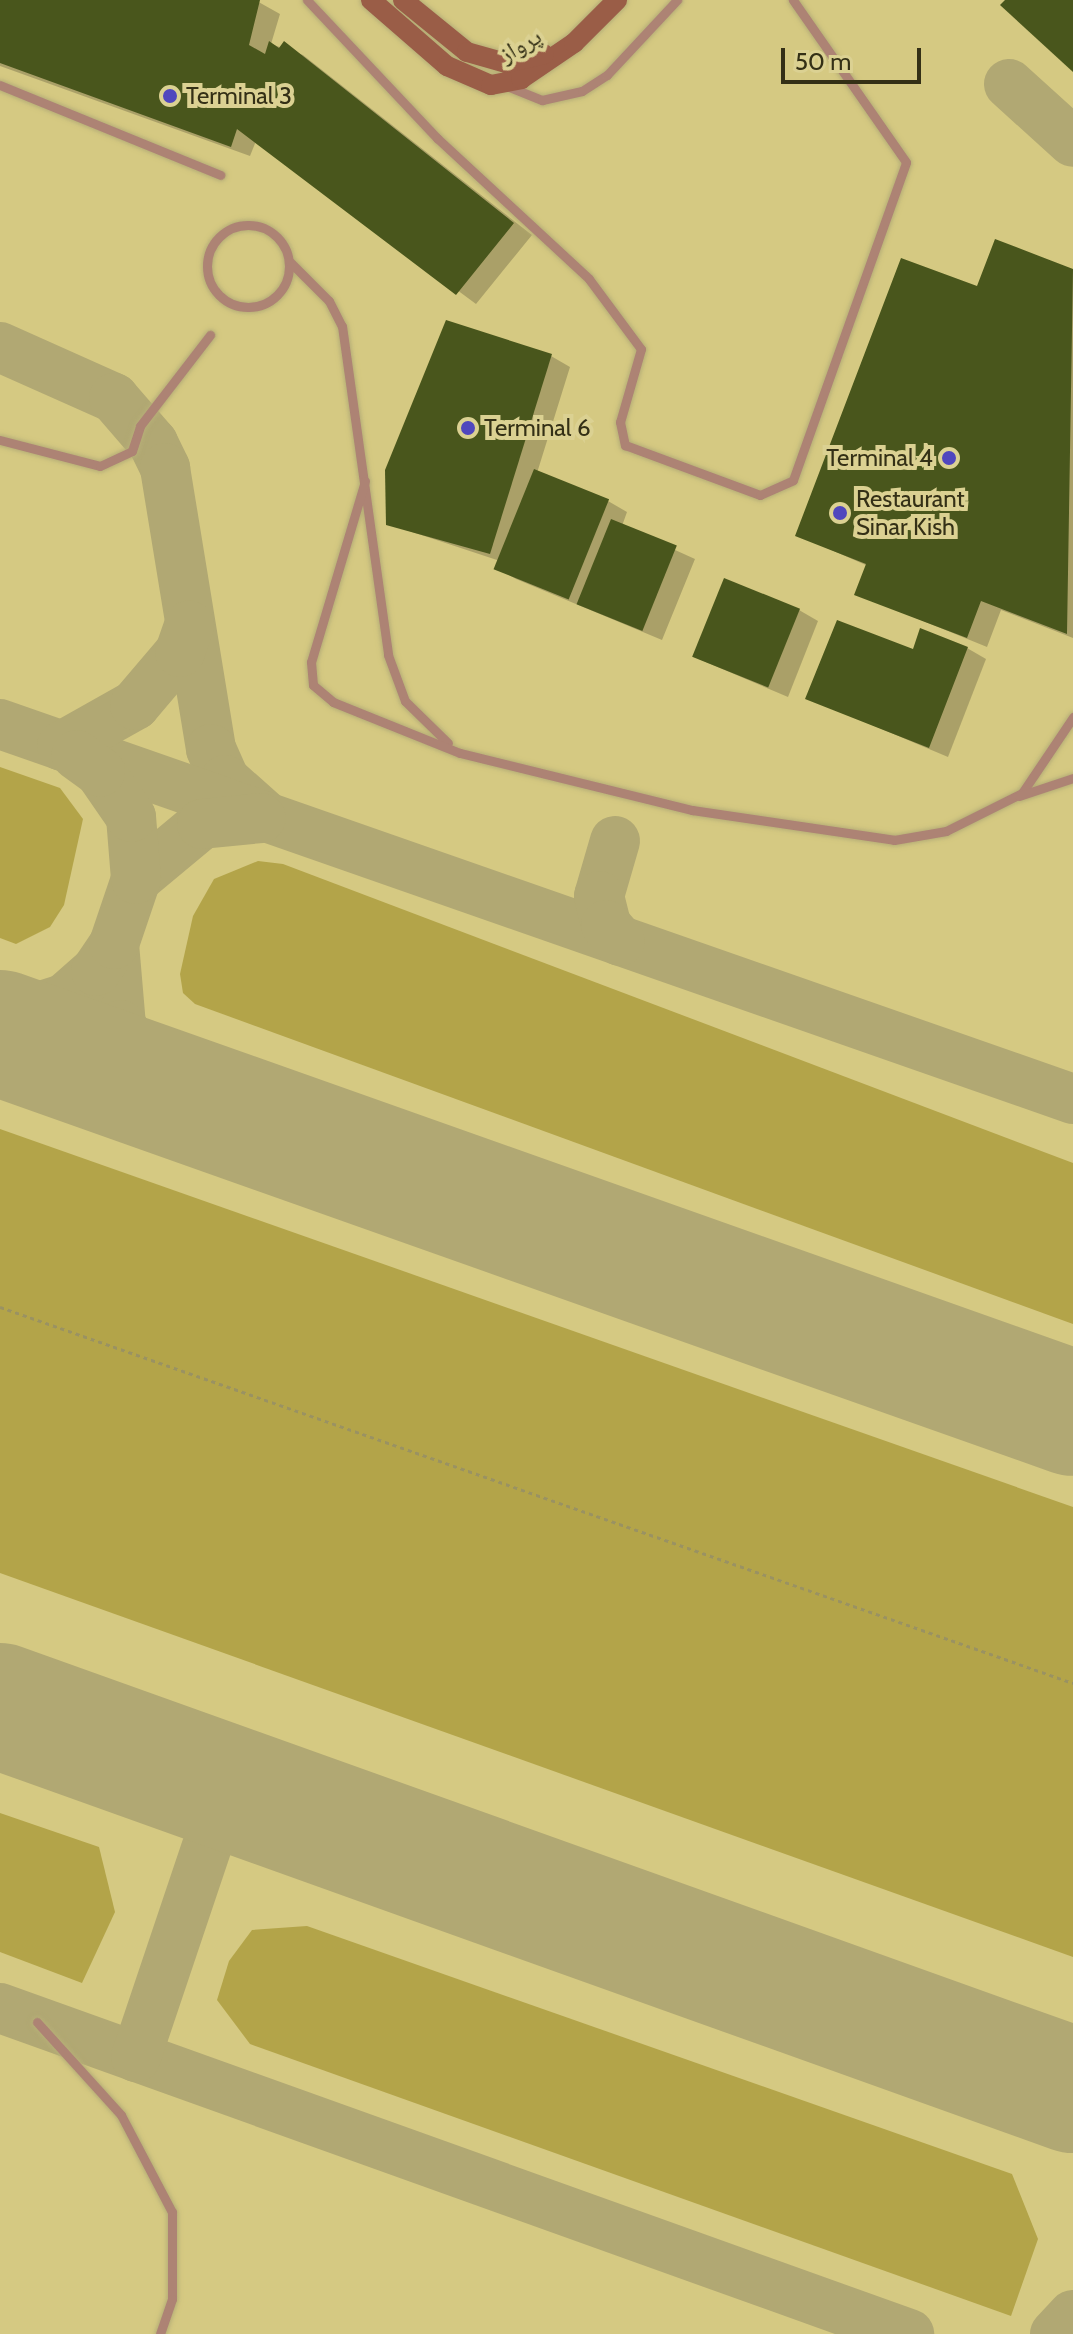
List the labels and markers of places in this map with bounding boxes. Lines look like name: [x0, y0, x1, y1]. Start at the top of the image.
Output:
place label: Terminal 3: [186, 82, 292, 110]
marker: Terminal 3: [161, 87, 179, 105]
place label: Terminal 6: [484, 414, 591, 442]
marker: Terminal 6: [459, 419, 477, 437]
place label: Terminal 4: [826, 444, 933, 472]
marker: Terminal 4: [940, 449, 958, 467]
place label: Restaurant Sinar Kish: [856, 485, 965, 541]
marker: Restaurant Sinar Kish: [831, 504, 849, 522]

